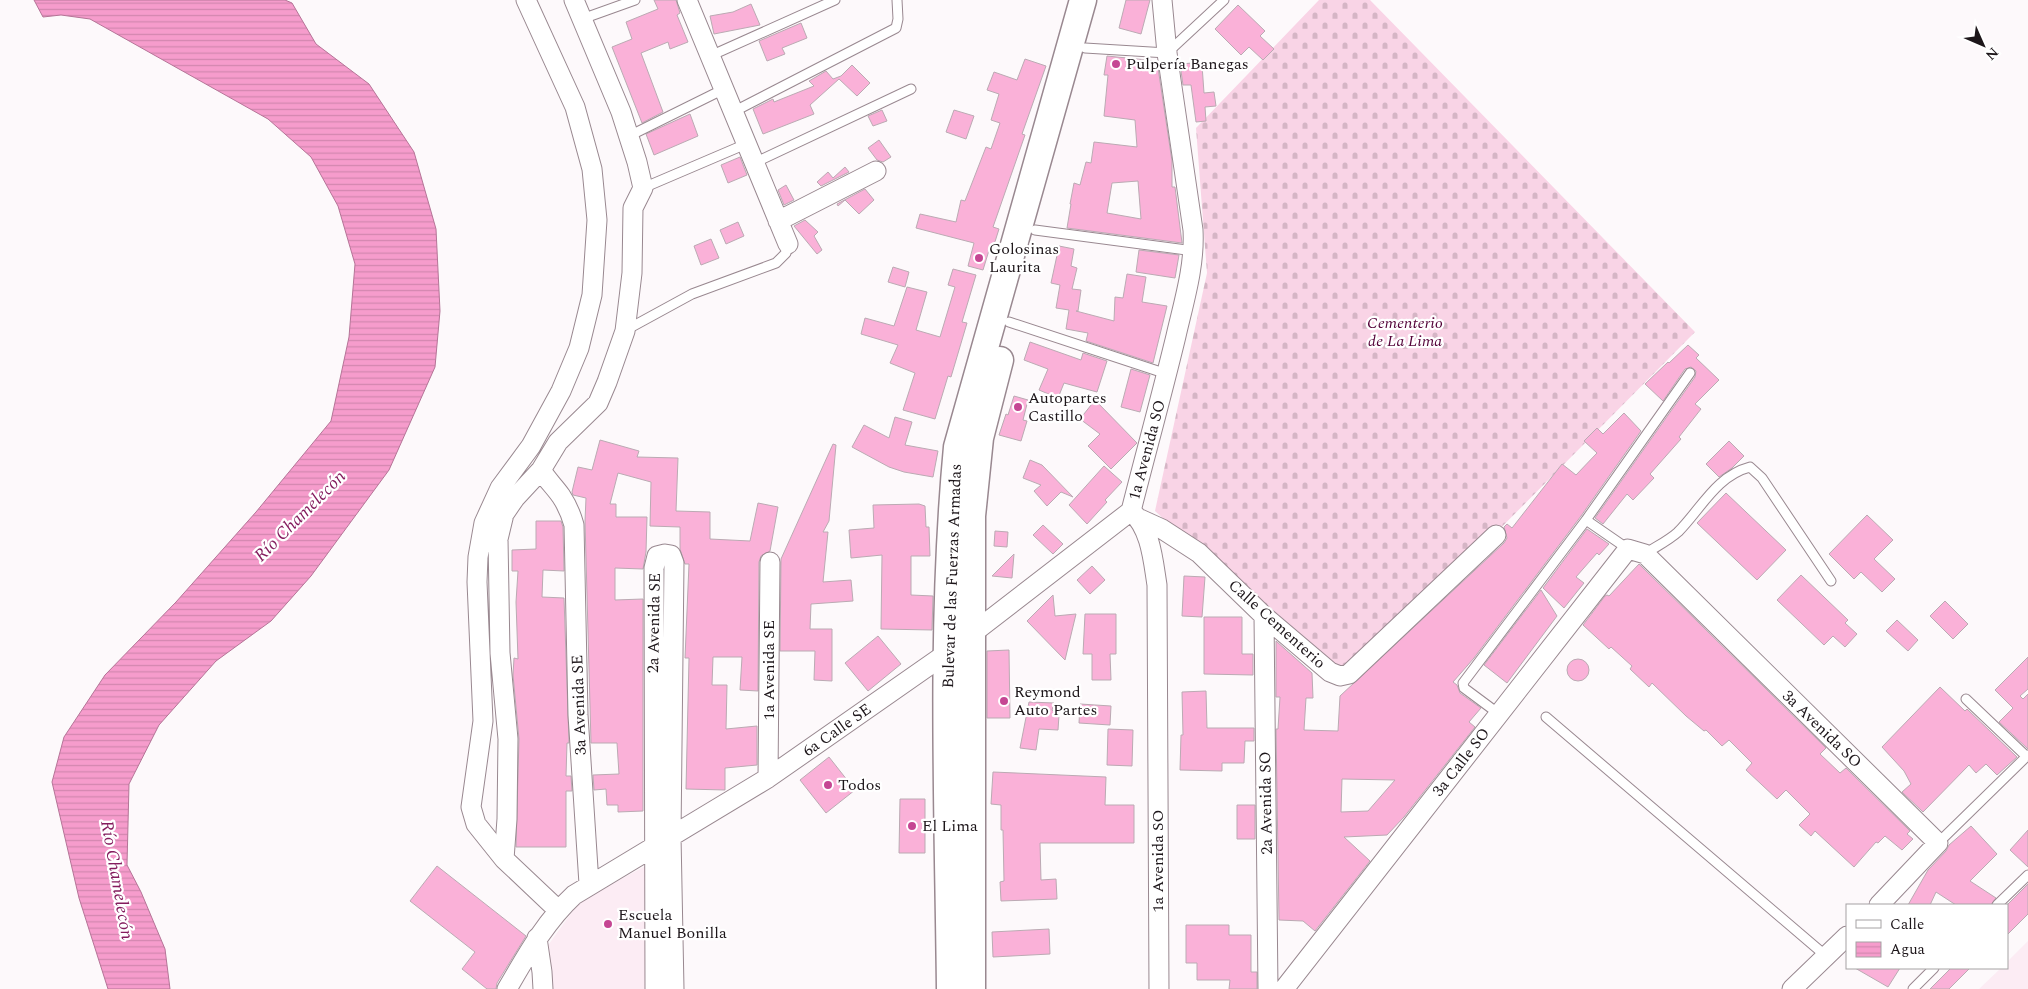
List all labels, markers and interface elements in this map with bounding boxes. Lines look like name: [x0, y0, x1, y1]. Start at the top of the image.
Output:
north arrow: [1958, 20, 2008, 70]
text: N: [1980, 42, 2003, 65]
place label: Pulpería Banegas: [1126, 52, 1249, 76]
marker: Pulpería Banegas: [1110, 58, 1122, 70]
place label: Golosinas Laurita: [989, 237, 1059, 279]
marker: Golosinas Laurita: [973, 252, 985, 264]
park label: Cementerio de La Lima: [1367, 311, 1443, 353]
place label: Autopartes Castillo: [1028, 386, 1107, 428]
street label: 1a Avenida SO: [1122, 397, 1172, 503]
marker: Autopartes Castillo: [1012, 401, 1024, 413]
water label: Río Chamelecón: [248, 463, 353, 568]
street label: Bulevar de las Fuerzas Armadas: [936, 463, 968, 689]
street label: 2a Avenida SE: [641, 573, 667, 673]
street label: Calle Cementerio: [1223, 574, 1331, 674]
street label: 1a Avenida SE: [757, 620, 781, 720]
street label: 3a Avenida SE: [565, 654, 593, 756]
place label: Reymond Auto Partes: [1014, 680, 1097, 722]
street label: 3a Avenida SO: [1777, 685, 1867, 773]
marker: Reymond Auto Partes: [998, 695, 1010, 707]
street label: 6a Calle SE: [798, 697, 876, 763]
street label: 3a Calle SO: [1426, 722, 1496, 802]
street label: 2a Avenida SO: [1253, 751, 1279, 855]
place label: Todos: [838, 773, 881, 797]
marker: Todos: [822, 779, 834, 791]
street label: 1a Avenida SO: [1146, 809, 1170, 913]
place label: El Lima: [922, 814, 978, 838]
water label: Río Chamelecón: [93, 818, 141, 942]
marker: El Lima: [906, 820, 918, 832]
place label: Escuela Manuel Bonilla: [618, 903, 727, 945]
legend: [1846, 904, 2008, 969]
text: Calle: [1890, 913, 1924, 936]
marker: Escuela Manuel Bonilla: [602, 918, 614, 930]
text: Agua: [1890, 938, 1926, 961]

